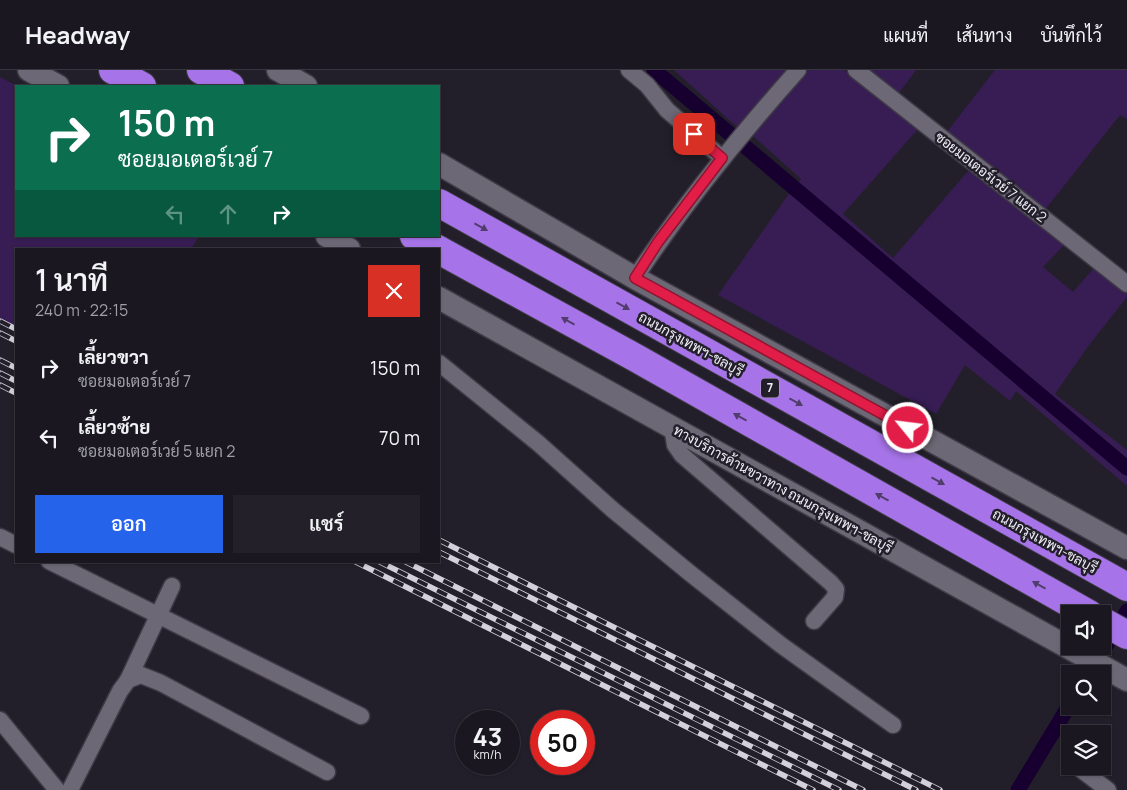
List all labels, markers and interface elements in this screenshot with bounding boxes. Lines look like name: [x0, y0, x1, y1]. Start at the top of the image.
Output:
text: Headway: [25, 18, 130, 51]
text: แผนที่: [883, 23, 928, 47]
text: เส้นทาง: [956, 23, 1012, 47]
text: บันทึกไว้: [1040, 23, 1102, 47]
text: 150 m: [118, 99, 215, 147]
icon: right: [35, 105, 100, 170]
pin: [673, 113, 715, 155]
icon: arrive: [680, 120, 708, 148]
street label: ซอยมอเตอร์เวย์ 7 แยก 2: [932, 127, 1051, 226]
text: ซอยมอเตอร์เวย์ 7: [118, 144, 273, 174]
icon: left: [161, 200, 189, 228]
icon: ahead: [214, 200, 242, 228]
icon: right: [267, 200, 295, 228]
one-way arrow: [475, 222, 488, 231]
text: 1 นาที: [35, 259, 108, 300]
button: close: [368, 265, 420, 317]
text: 240 m · 22:15: [35, 299, 128, 321]
one-way arrow: [617, 301, 630, 310]
street label: ถนนกรุงเทพฯ-ชลบุรี: [635, 307, 747, 381]
one-way arrow: [561, 316, 574, 325]
text: เลี้ยวขวา: [78, 344, 149, 370]
icon: right: [35, 354, 63, 382]
text: 150 m: [370, 355, 420, 381]
text: ซอยมอเตอร์เวย์ 7: [78, 370, 191, 392]
road number: 7: [761, 378, 779, 398]
one-way arrow: [788, 398, 803, 406]
position arrow: [881, 401, 933, 453]
one-way arrow: [733, 413, 748, 421]
text: เลี้ยวซ้าย: [78, 414, 150, 440]
street label: ทางบริการด้านขวาทาง ถนนกรุงเทพฯ-ชลบุรี: [670, 420, 896, 558]
icon: left: [35, 424, 63, 452]
text: 70 m: [379, 425, 420, 451]
text: ซอยมอเตอร์เวย์ 5 แยก 2: [78, 440, 235, 462]
one-way arrow: [931, 477, 944, 486]
one-way arrow: [874, 493, 889, 501]
button: ออก: [35, 495, 223, 553]
button: แชร์: [233, 495, 420, 553]
street label: ถนนกรุงเทพฯ-ชลบุรี: [989, 504, 1101, 578]
one-way arrow: [1032, 581, 1045, 590]
map controls: [1061, 605, 1111, 775]
button: sound: [1061, 605, 1111, 655]
button: search: [1061, 665, 1111, 715]
speed limit sign: 50: [530, 710, 595, 775]
text: 43: [473, 719, 502, 754]
button: layers: [1061, 725, 1111, 775]
text: km/h: [474, 746, 501, 763]

